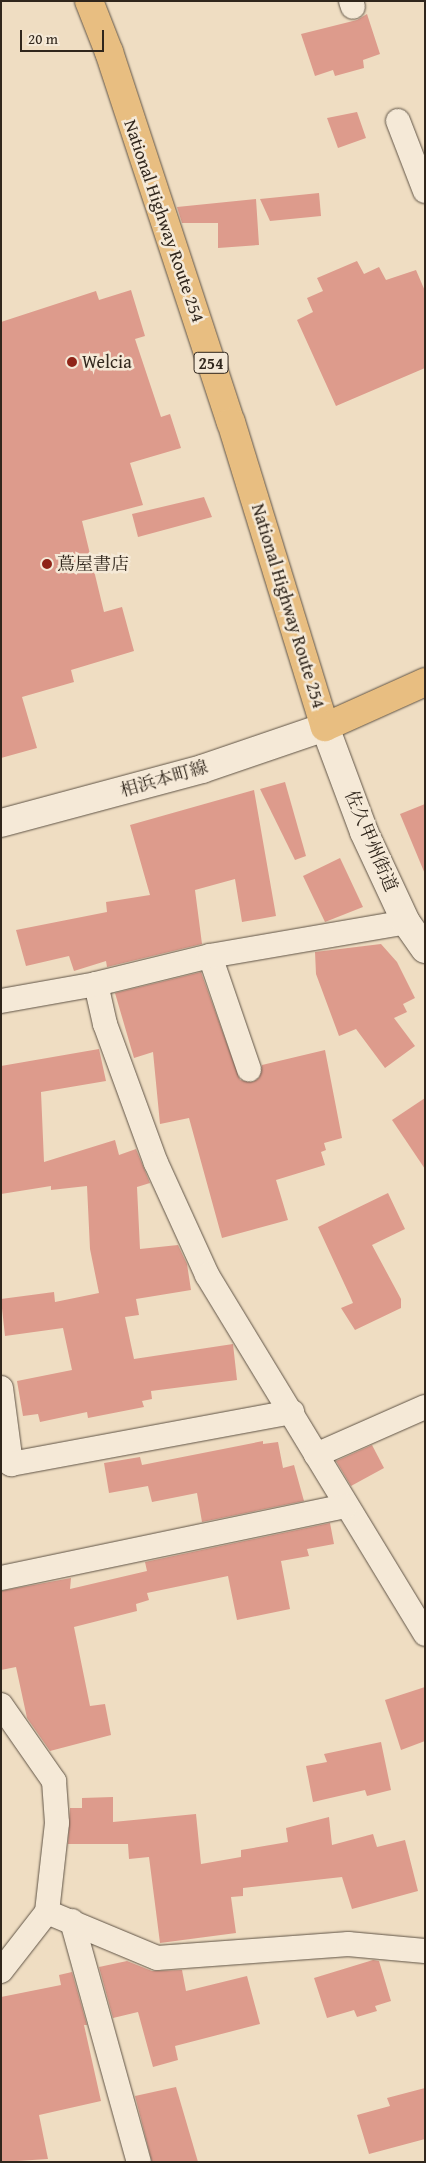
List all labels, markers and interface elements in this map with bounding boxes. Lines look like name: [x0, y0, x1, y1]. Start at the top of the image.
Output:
scale bar: [22, 20, 106, 52]
text: 20 m: [28, 28, 58, 49]
street label: National Highway Route 254: [119, 117, 209, 325]
road number: 254: [194, 349, 228, 376]
place label: Welcia: [82, 351, 132, 373]
marker: Welcia: [66, 356, 78, 368]
street label: National Highway Route 254: [247, 501, 329, 711]
place label: 蔦屋書店: [57, 553, 129, 575]
marker: 蔦屋書店: [41, 558, 53, 570]
street label: 相浜本町線: [118, 756, 210, 802]
street label: 佐久甲州街道: [340, 787, 402, 895]

